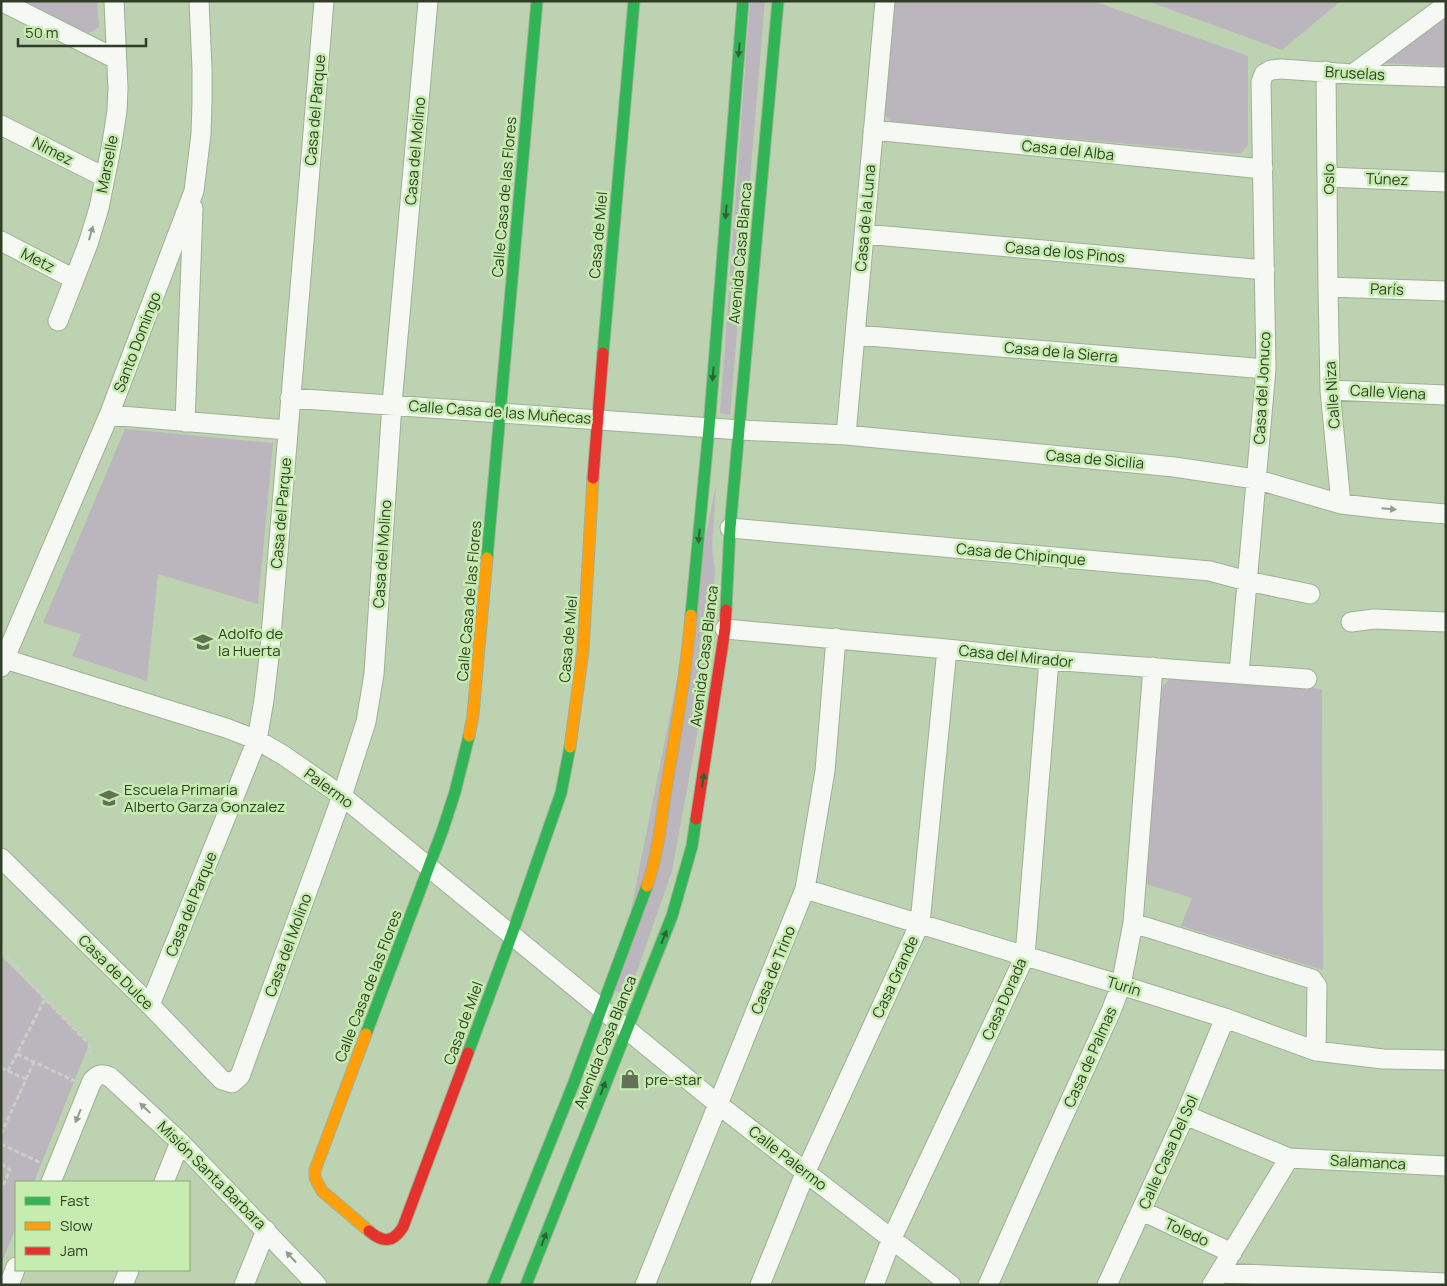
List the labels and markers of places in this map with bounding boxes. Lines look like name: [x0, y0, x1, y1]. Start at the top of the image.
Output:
place label: Adolfo de la Huerta: [218, 623, 284, 661]
school or university icon: Adolfo de la Huerta: [192, 631, 214, 653]
place label: Escuela Primaria Alberto Garza Gonzalez: [124, 779, 285, 817]
school or university icon: Escuela Primaria Alberto Garza Gonzalez: [98, 787, 120, 809]
shop icon: pre-star: [619, 1068, 641, 1090]
place label: pre-star: [645, 1069, 702, 1090]

